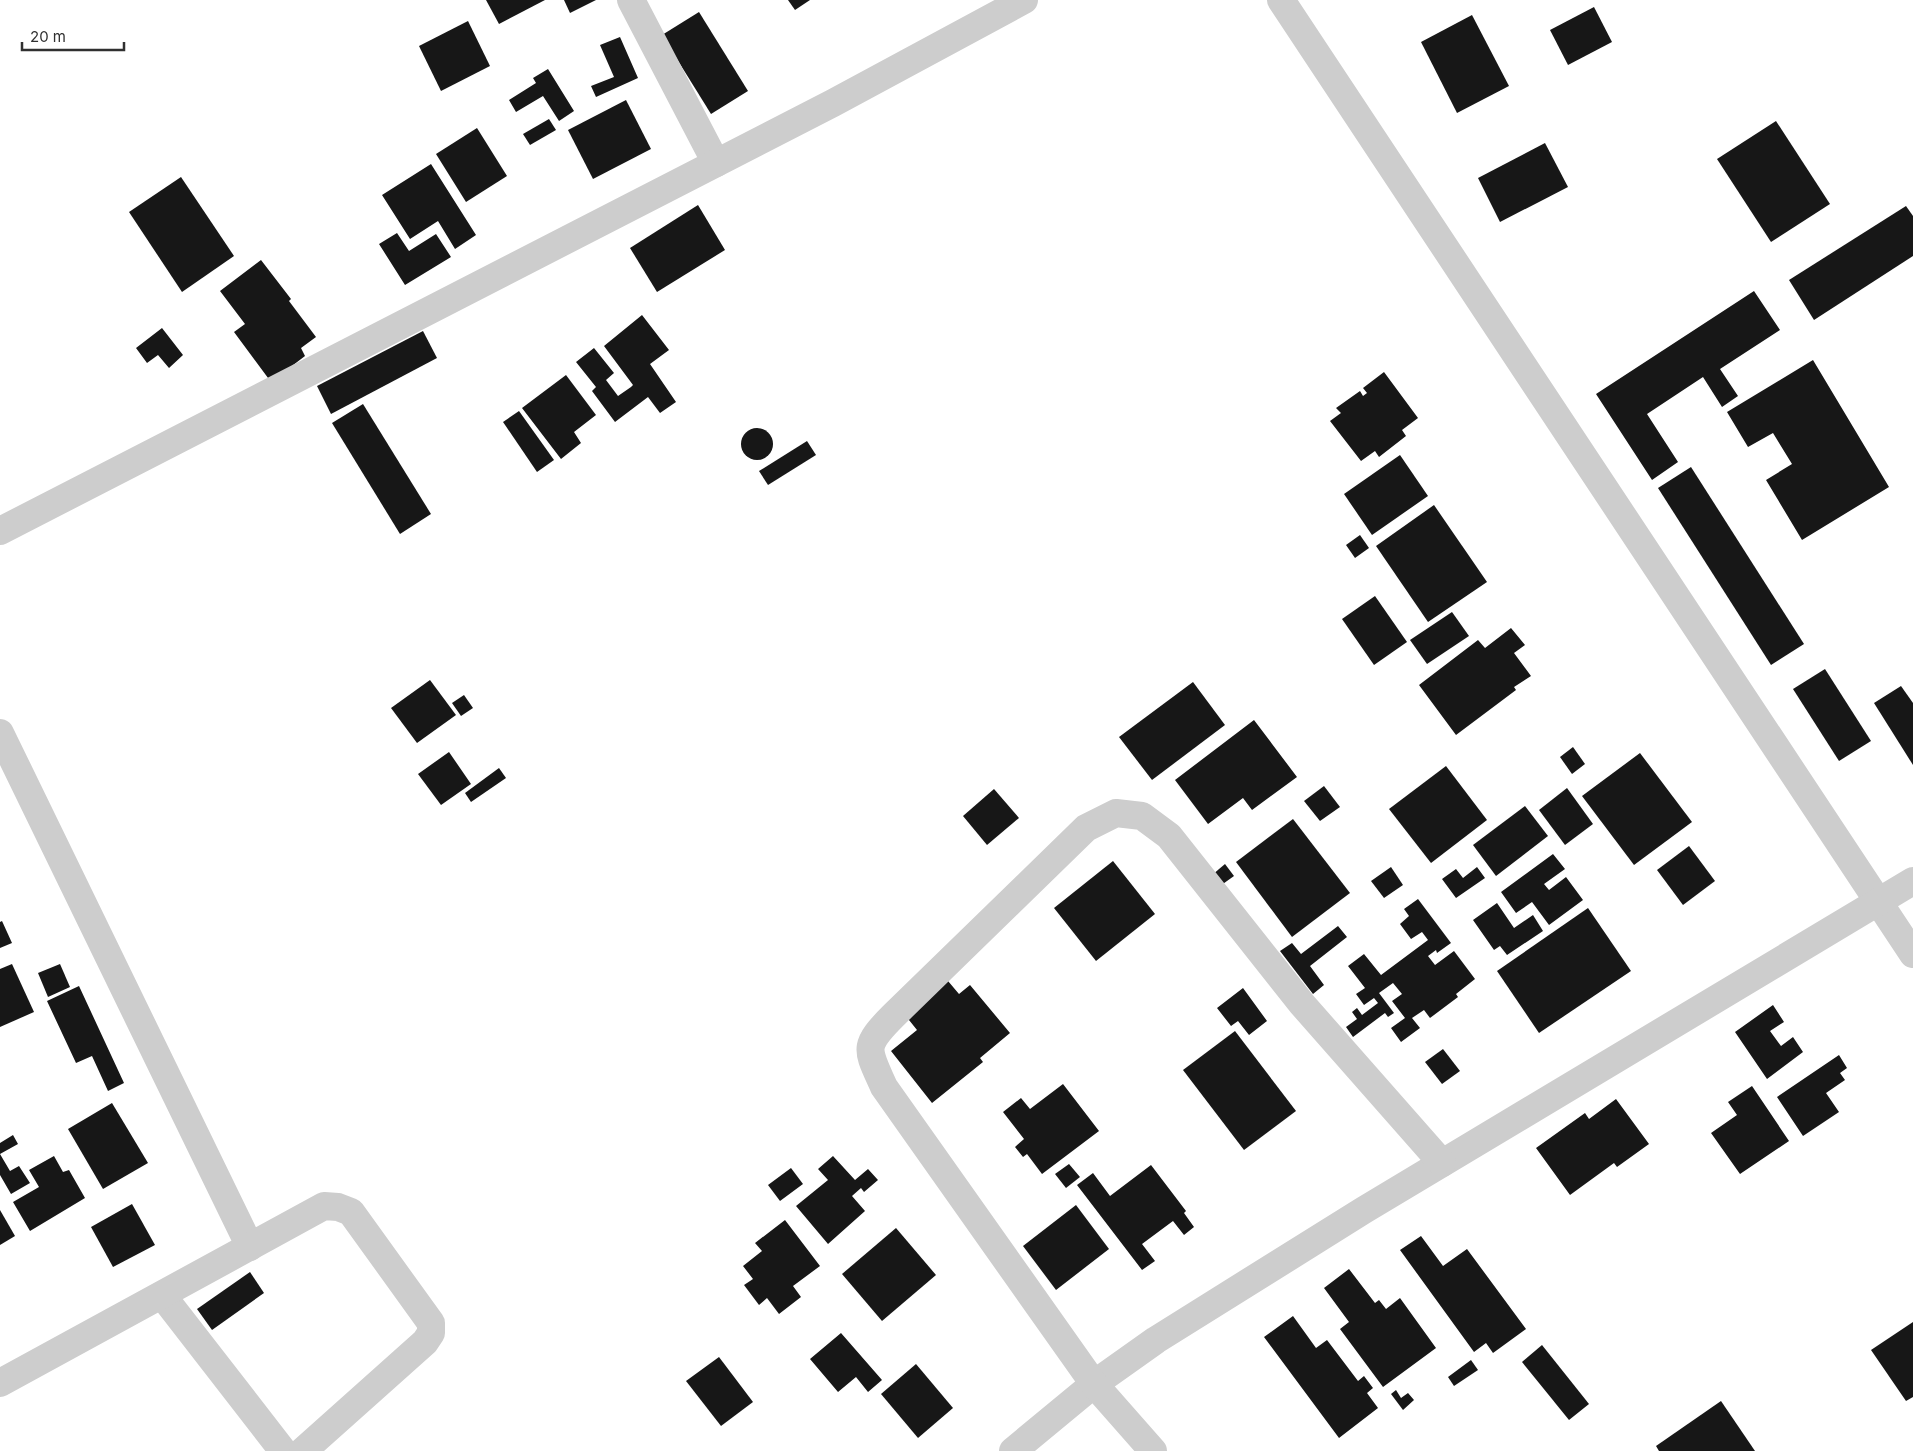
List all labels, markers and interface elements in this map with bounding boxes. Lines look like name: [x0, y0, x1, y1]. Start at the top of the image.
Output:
scale bar: [22, 20, 125, 52]
text: 20 m: [30, 27, 66, 46]

